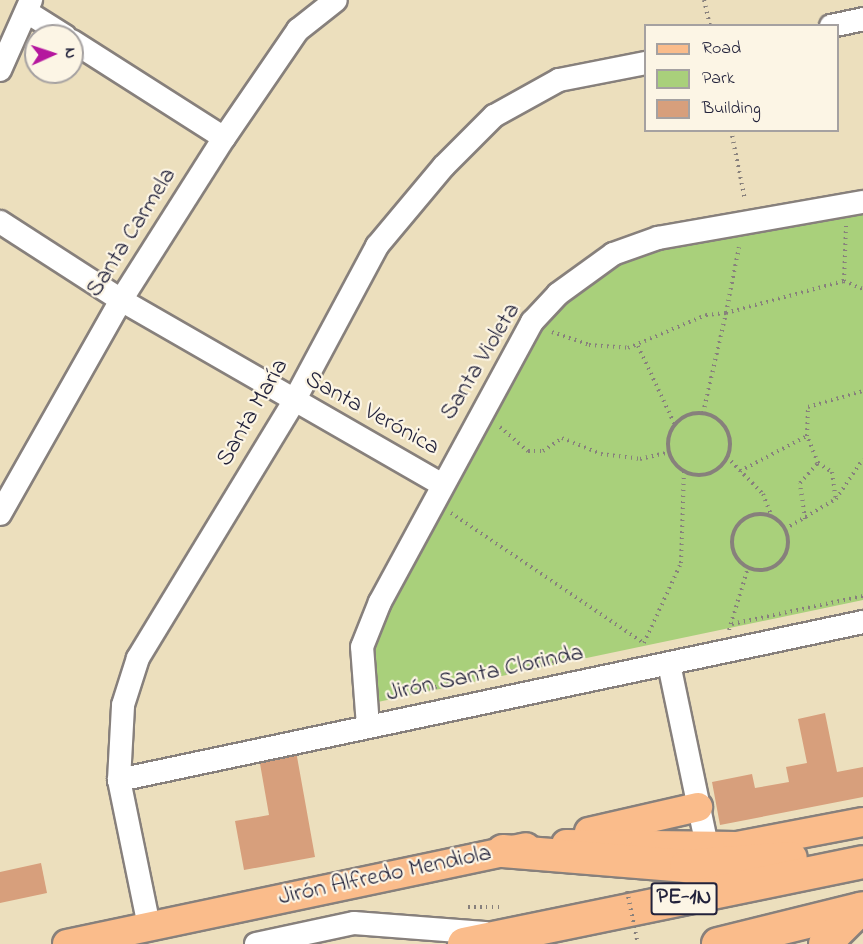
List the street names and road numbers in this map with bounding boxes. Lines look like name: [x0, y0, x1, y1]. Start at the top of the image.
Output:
street label: Santa Carmela: [81, 163, 183, 303]
street label: Santa Violeta: [435, 298, 527, 426]
street label: Santa María: [211, 354, 295, 472]
street label: Santa Verónica: [300, 365, 444, 463]
street label: Jirón Santa Clorinda: [384, 639, 586, 709]
street label: Jirón Alfredo Mendiola: [276, 839, 494, 913]
road number: PE-1N: [650, 880, 718, 918]

